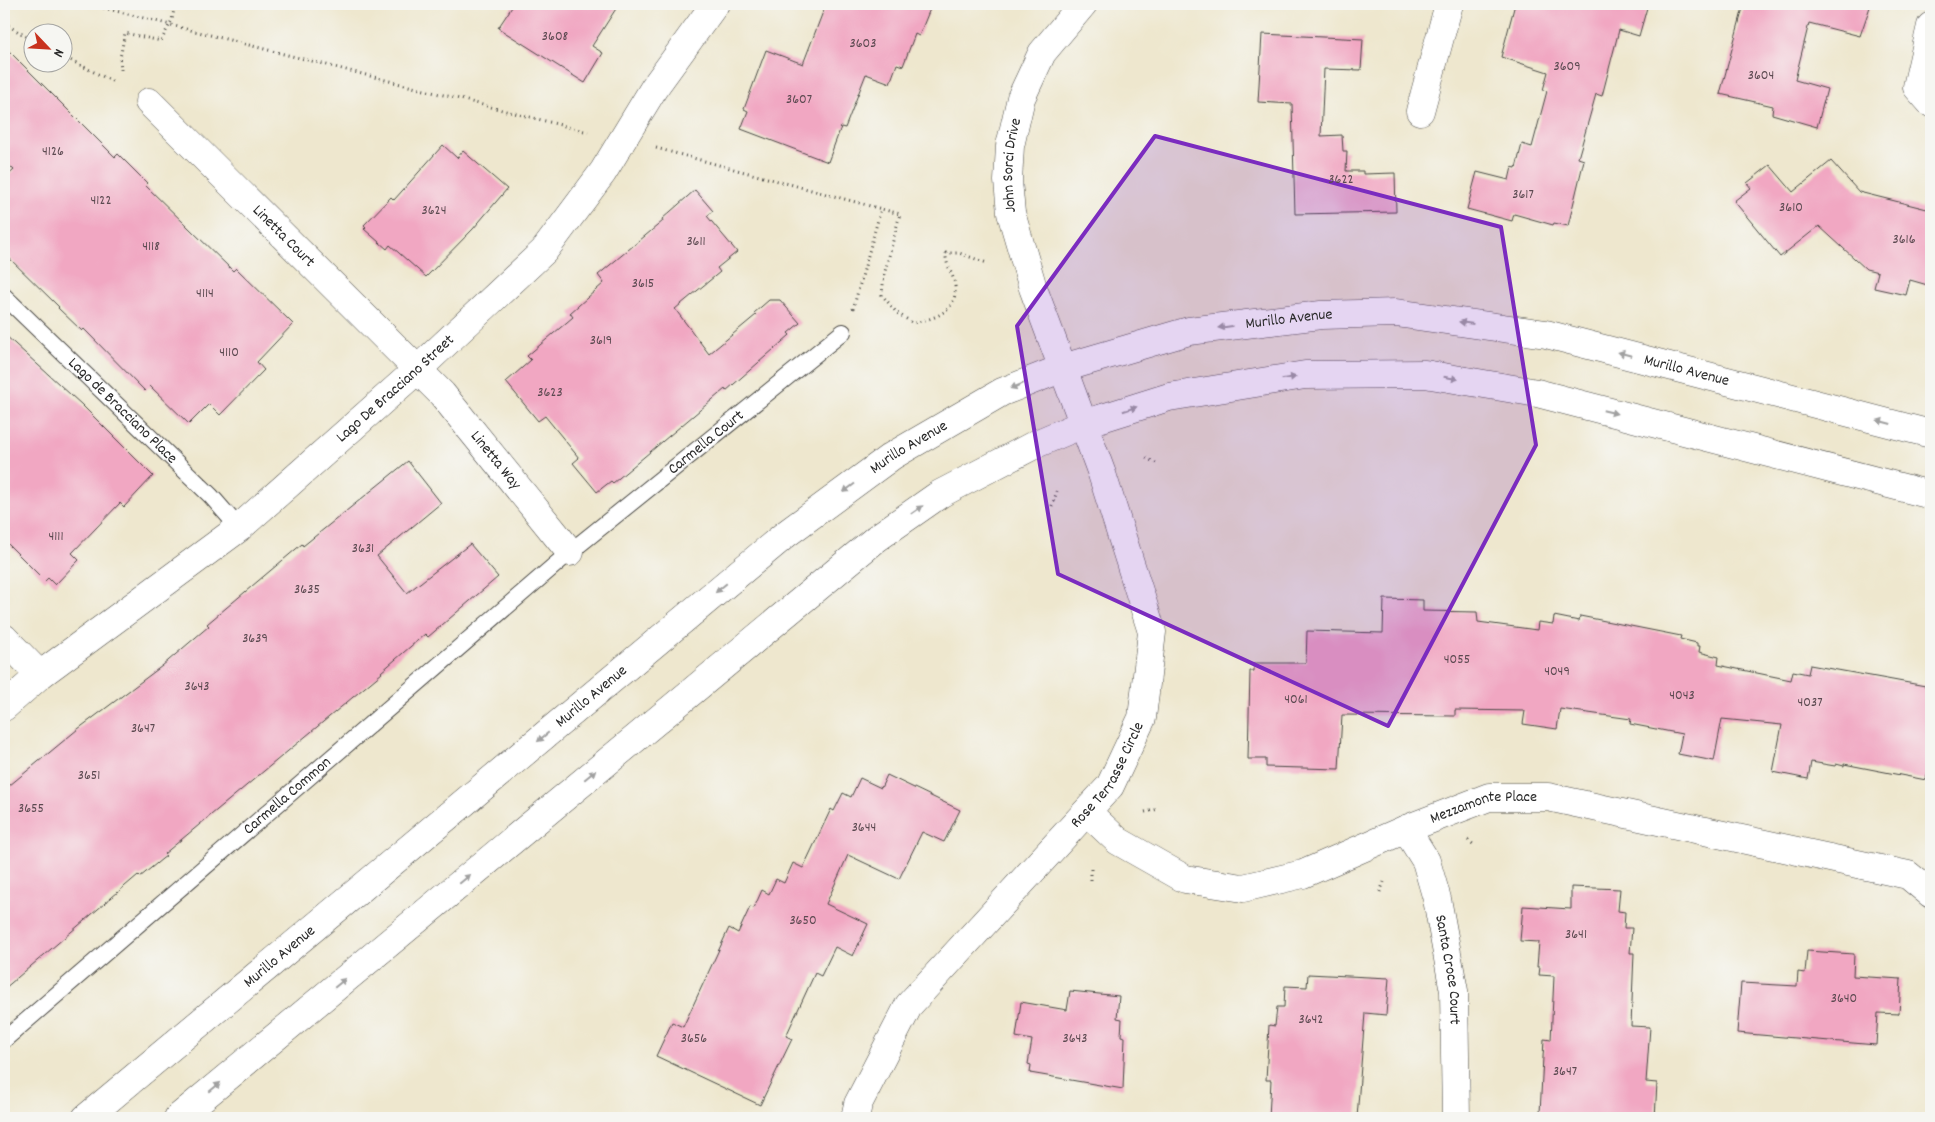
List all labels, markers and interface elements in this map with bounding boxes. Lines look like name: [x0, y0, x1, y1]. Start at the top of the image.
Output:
north arrow: [22, 22, 72, 72]
house number: 3608: [542, 27, 569, 47]
house number: 3603: [850, 34, 876, 54]
text: N: [47, 45, 68, 60]
house number: 3609: [1553, 57, 1581, 77]
house number: 3604: [1748, 66, 1774, 86]
house number: 3607: [786, 90, 812, 110]
street label: John Sorci Drive: [996, 116, 1028, 214]
house number: 4126: [42, 142, 64, 162]
house number: 3622: [1328, 170, 1354, 190]
house number: 3617: [1512, 185, 1534, 205]
house number: 4122: [90, 191, 112, 211]
house number: 3610: [1779, 198, 1803, 218]
street label: Linetta Court: [247, 199, 320, 273]
house number: 3624: [421, 201, 447, 221]
house number: 3616: [1892, 230, 1916, 250]
house number: 3611: [686, 232, 706, 252]
house number: 4118: [142, 237, 160, 257]
house number: 3615: [632, 274, 654, 294]
house number: 4114: [196, 284, 214, 304]
street label: Murillo Avenue: [1244, 303, 1333, 336]
one-way arrow: [1458, 318, 1474, 326]
one-way arrow: [1217, 323, 1233, 331]
street label: Lago De Bracciano Street: [331, 329, 460, 448]
house number: 3619: [590, 331, 612, 351]
house number: 4110: [219, 343, 239, 363]
street label: Murillo Avenue: [1641, 348, 1732, 393]
one-way arrow: [1618, 350, 1633, 358]
street label: Lago de Bracciano Place: [63, 352, 183, 469]
one-way arrow: [1281, 374, 1297, 382]
one-way arrow: [1443, 375, 1459, 383]
house number: 3623: [537, 383, 563, 403]
one-way arrow: [1010, 383, 1025, 390]
street label: Carmella Court: [663, 405, 749, 480]
one-way arrow: [1122, 405, 1137, 413]
one-way arrow: [1602, 408, 1617, 416]
street label: Murillo Avenue: [865, 415, 952, 480]
one-way arrow: [1877, 417, 1892, 425]
street label: Linetta Way: [465, 426, 527, 495]
one-way arrow: [842, 483, 856, 493]
one-way arrow: [910, 505, 924, 515]
house number: 4111: [48, 527, 64, 547]
house number: 3631: [352, 539, 374, 559]
house number: 3635: [294, 580, 320, 600]
one-way arrow: [715, 583, 728, 594]
house number: 3639: [242, 629, 268, 649]
house number: 4055: [1444, 650, 1470, 670]
street label: Murillo Avenue: [550, 660, 632, 733]
house number: 4049: [1544, 662, 1570, 682]
house number: 3643: [184, 677, 210, 697]
house number: 4043: [1669, 686, 1695, 706]
house number: 4061: [1284, 690, 1308, 710]
house number: 4037: [1797, 693, 1823, 713]
street label: Rose Terrasse Circle: [1065, 718, 1150, 833]
house number: 3647: [131, 719, 155, 739]
one-way arrow: [537, 732, 550, 743]
street label: Carmella Common: [238, 751, 336, 840]
house number: 3651: [78, 766, 100, 786]
one-way arrow: [583, 770, 596, 781]
street label: Mezzamonte Place: [1427, 786, 1537, 830]
house number: 3655: [18, 799, 44, 819]
house number: 3644: [852, 818, 876, 838]
one-way arrow: [459, 874, 471, 885]
house number: 3650: [789, 911, 817, 931]
street label: Santa Croce Court: [1429, 913, 1466, 1025]
street label: Murillo Avenue: [239, 920, 320, 993]
house number: 3641: [1565, 925, 1587, 945]
one-way arrow: [334, 978, 346, 989]
house number: 3640: [1831, 989, 1857, 1009]
house number: 3642: [1298, 1010, 1324, 1030]
house number: 3656: [681, 1029, 707, 1049]
house number: 3643: [1062, 1029, 1088, 1049]
house number: 3647: [1553, 1062, 1577, 1082]
one-way arrow: [209, 1082, 221, 1093]

